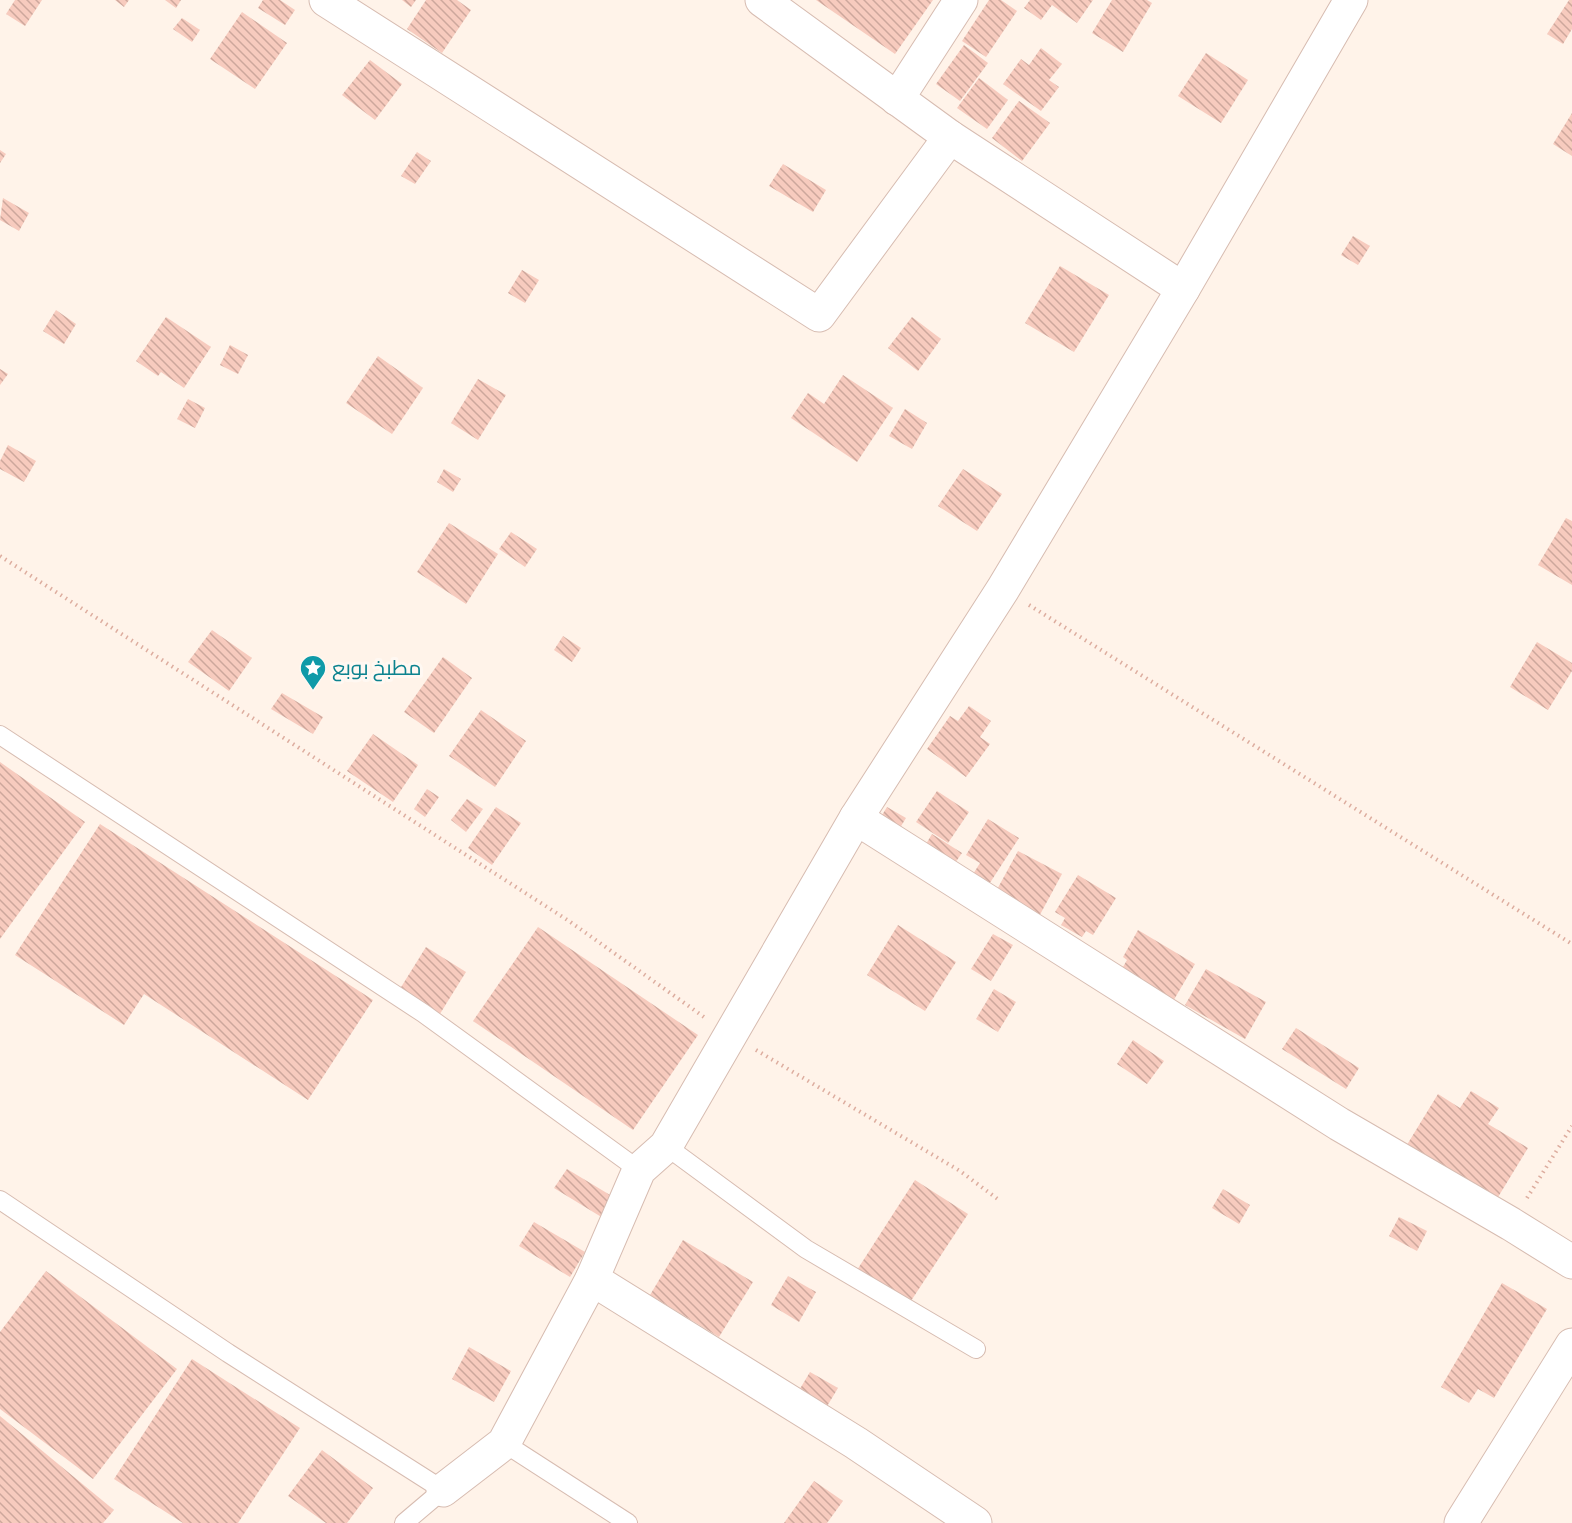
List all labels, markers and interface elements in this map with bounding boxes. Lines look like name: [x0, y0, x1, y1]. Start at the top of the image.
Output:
place icon: مطبخ بوبع: [298, 653, 328, 691]
place label: مطبخ بوبع: [332, 653, 421, 683]

